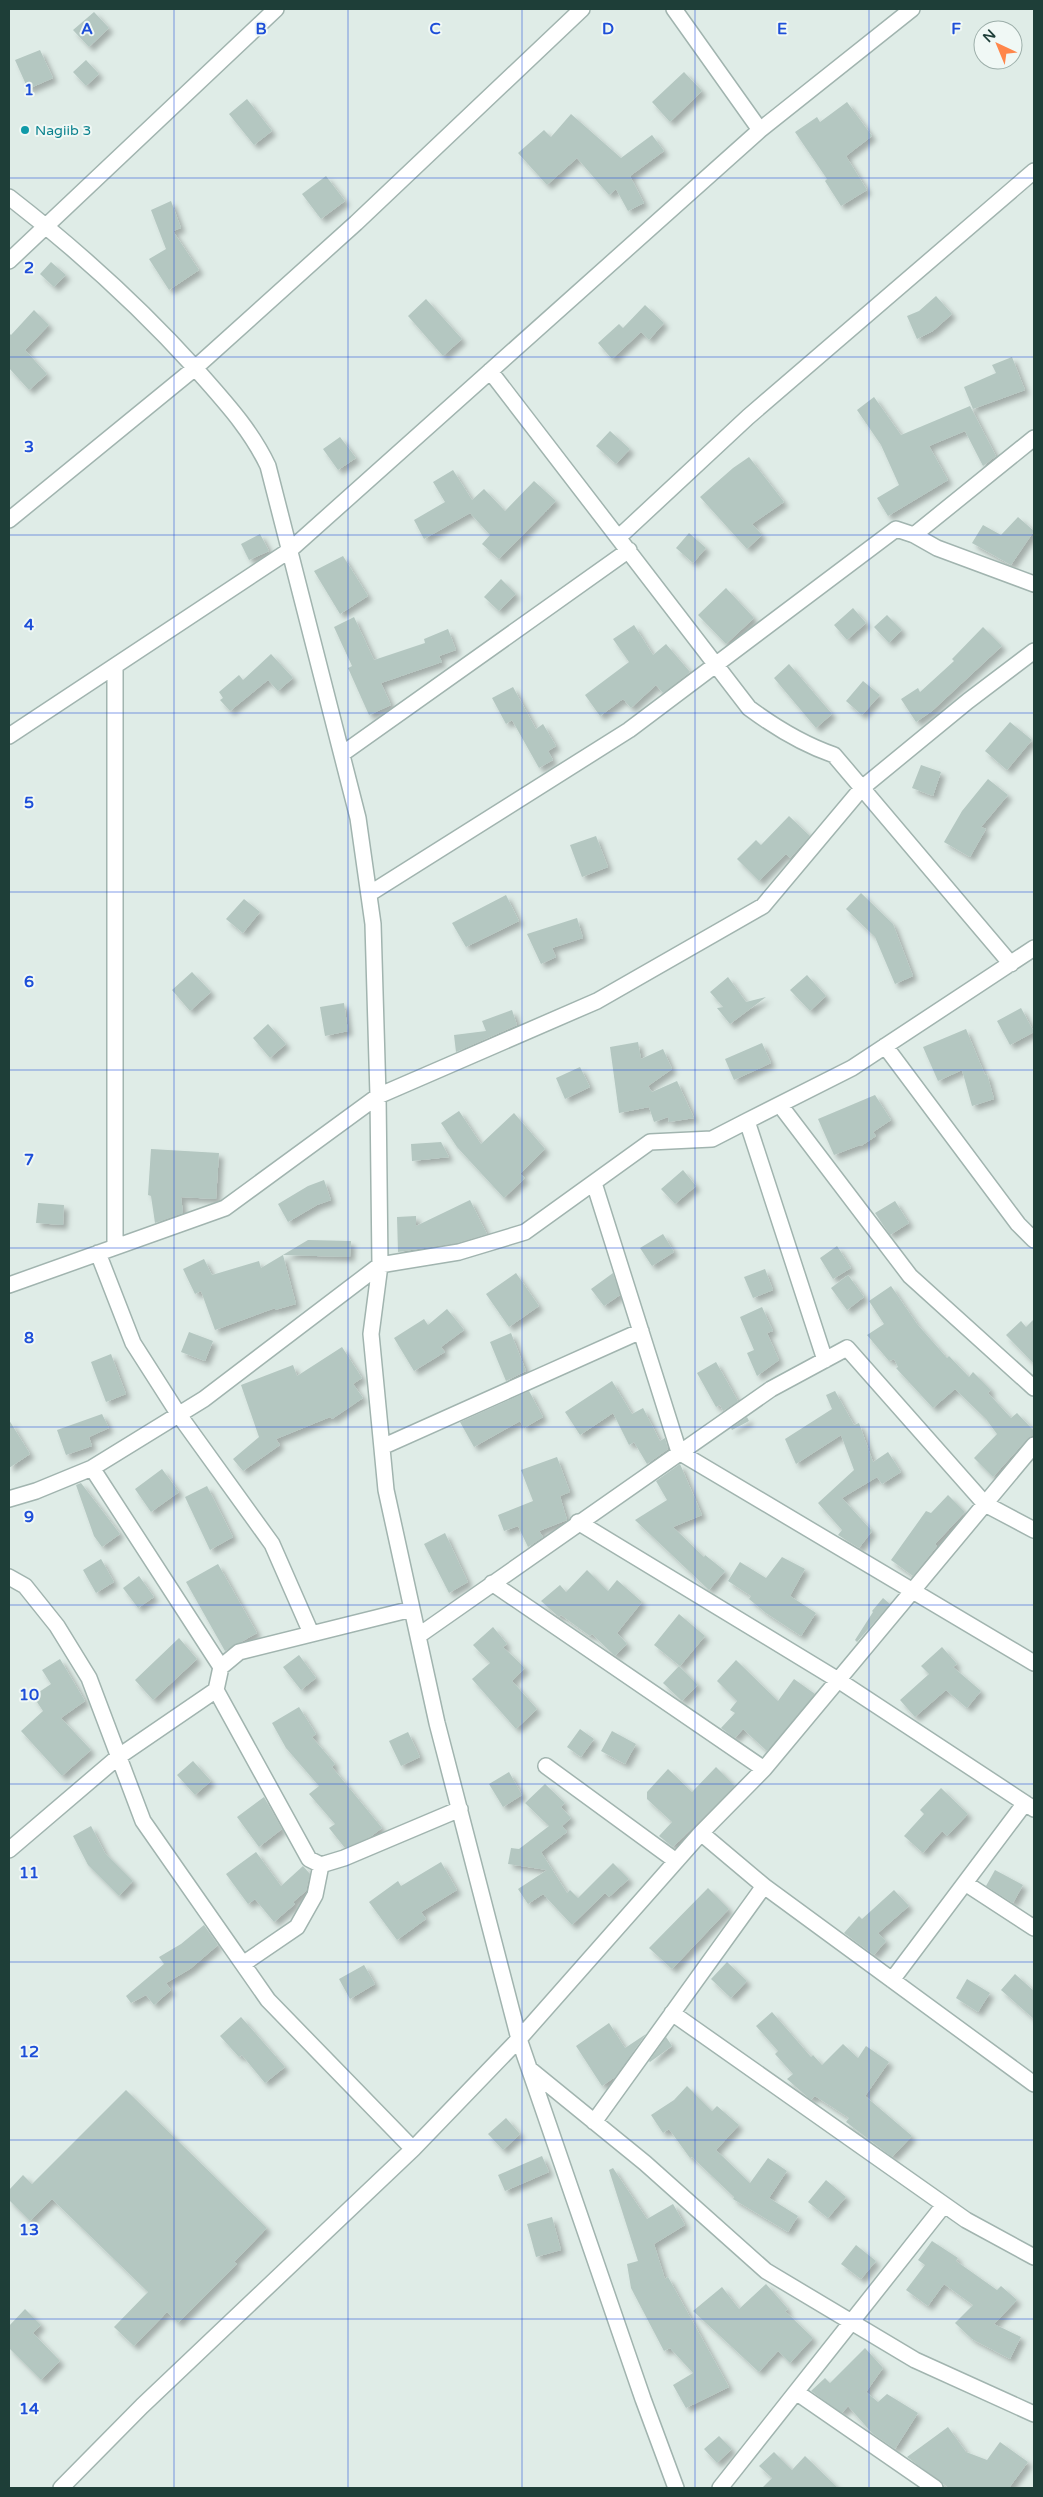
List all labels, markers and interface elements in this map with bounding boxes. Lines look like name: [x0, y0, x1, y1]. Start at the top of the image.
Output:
text: A: [81, 19, 93, 39]
text: B: [255, 19, 267, 39]
text: C: [429, 19, 441, 39]
text: D: [602, 19, 614, 39]
text: E: [777, 19, 787, 39]
text: F: [951, 19, 961, 39]
north arrow: [973, 20, 1023, 70]
text: N: [979, 26, 999, 46]
text: 1: [24, 80, 34, 100]
place label: Nagiib 3: [35, 122, 91, 139]
marker: Nagiib 3: [19, 124, 31, 136]
text: 2: [24, 258, 34, 278]
text: 3: [24, 437, 34, 457]
text: 4: [24, 615, 34, 635]
text: 5: [24, 793, 34, 813]
text: 6: [24, 972, 34, 992]
text: 7: [24, 1150, 34, 1170]
text: 8: [24, 1328, 34, 1348]
text: 9: [24, 1507, 34, 1527]
text: 10: [19, 1685, 39, 1705]
text: 11: [19, 1863, 39, 1883]
text: 12: [19, 2042, 39, 2062]
text: 13: [19, 2220, 39, 2240]
text: 14: [19, 2399, 39, 2419]

